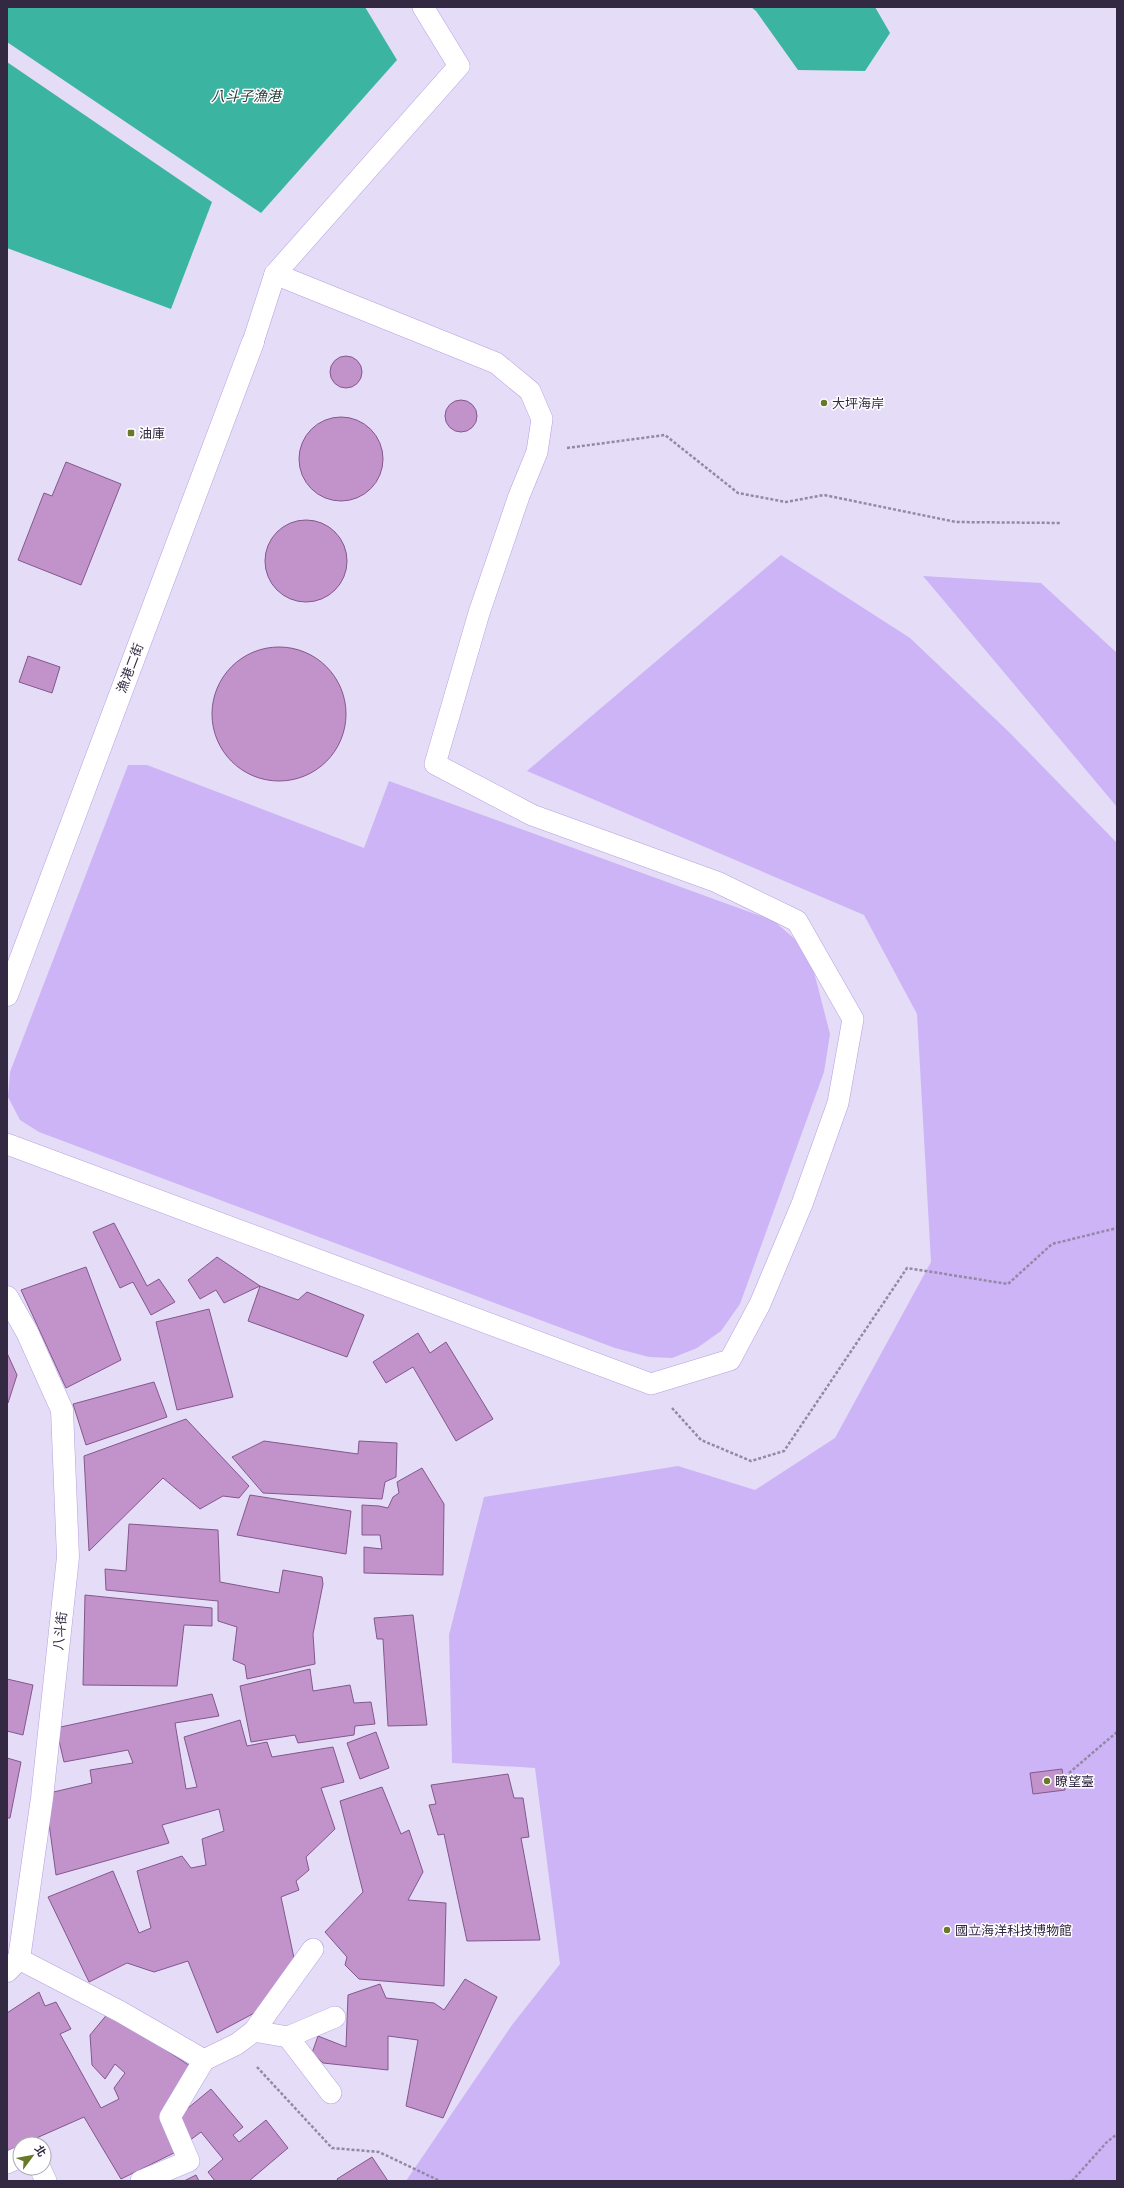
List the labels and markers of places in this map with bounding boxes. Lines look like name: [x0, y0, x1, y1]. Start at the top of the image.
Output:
place label: 大坪海岸: [832, 396, 884, 411]
marker: 大坪海岸: [819, 398, 829, 408]
place label: 油庫: [139, 426, 165, 441]
marker: 油庫: [126, 428, 136, 438]
place label: 瞭望臺: [1055, 1774, 1094, 1789]
marker: 瞭望臺: [1042, 1776, 1052, 1786]
place label: 國立海洋科技博物館: [955, 1923, 1072, 1938]
marker: 國立海洋科技博物館: [942, 1925, 952, 1935]

